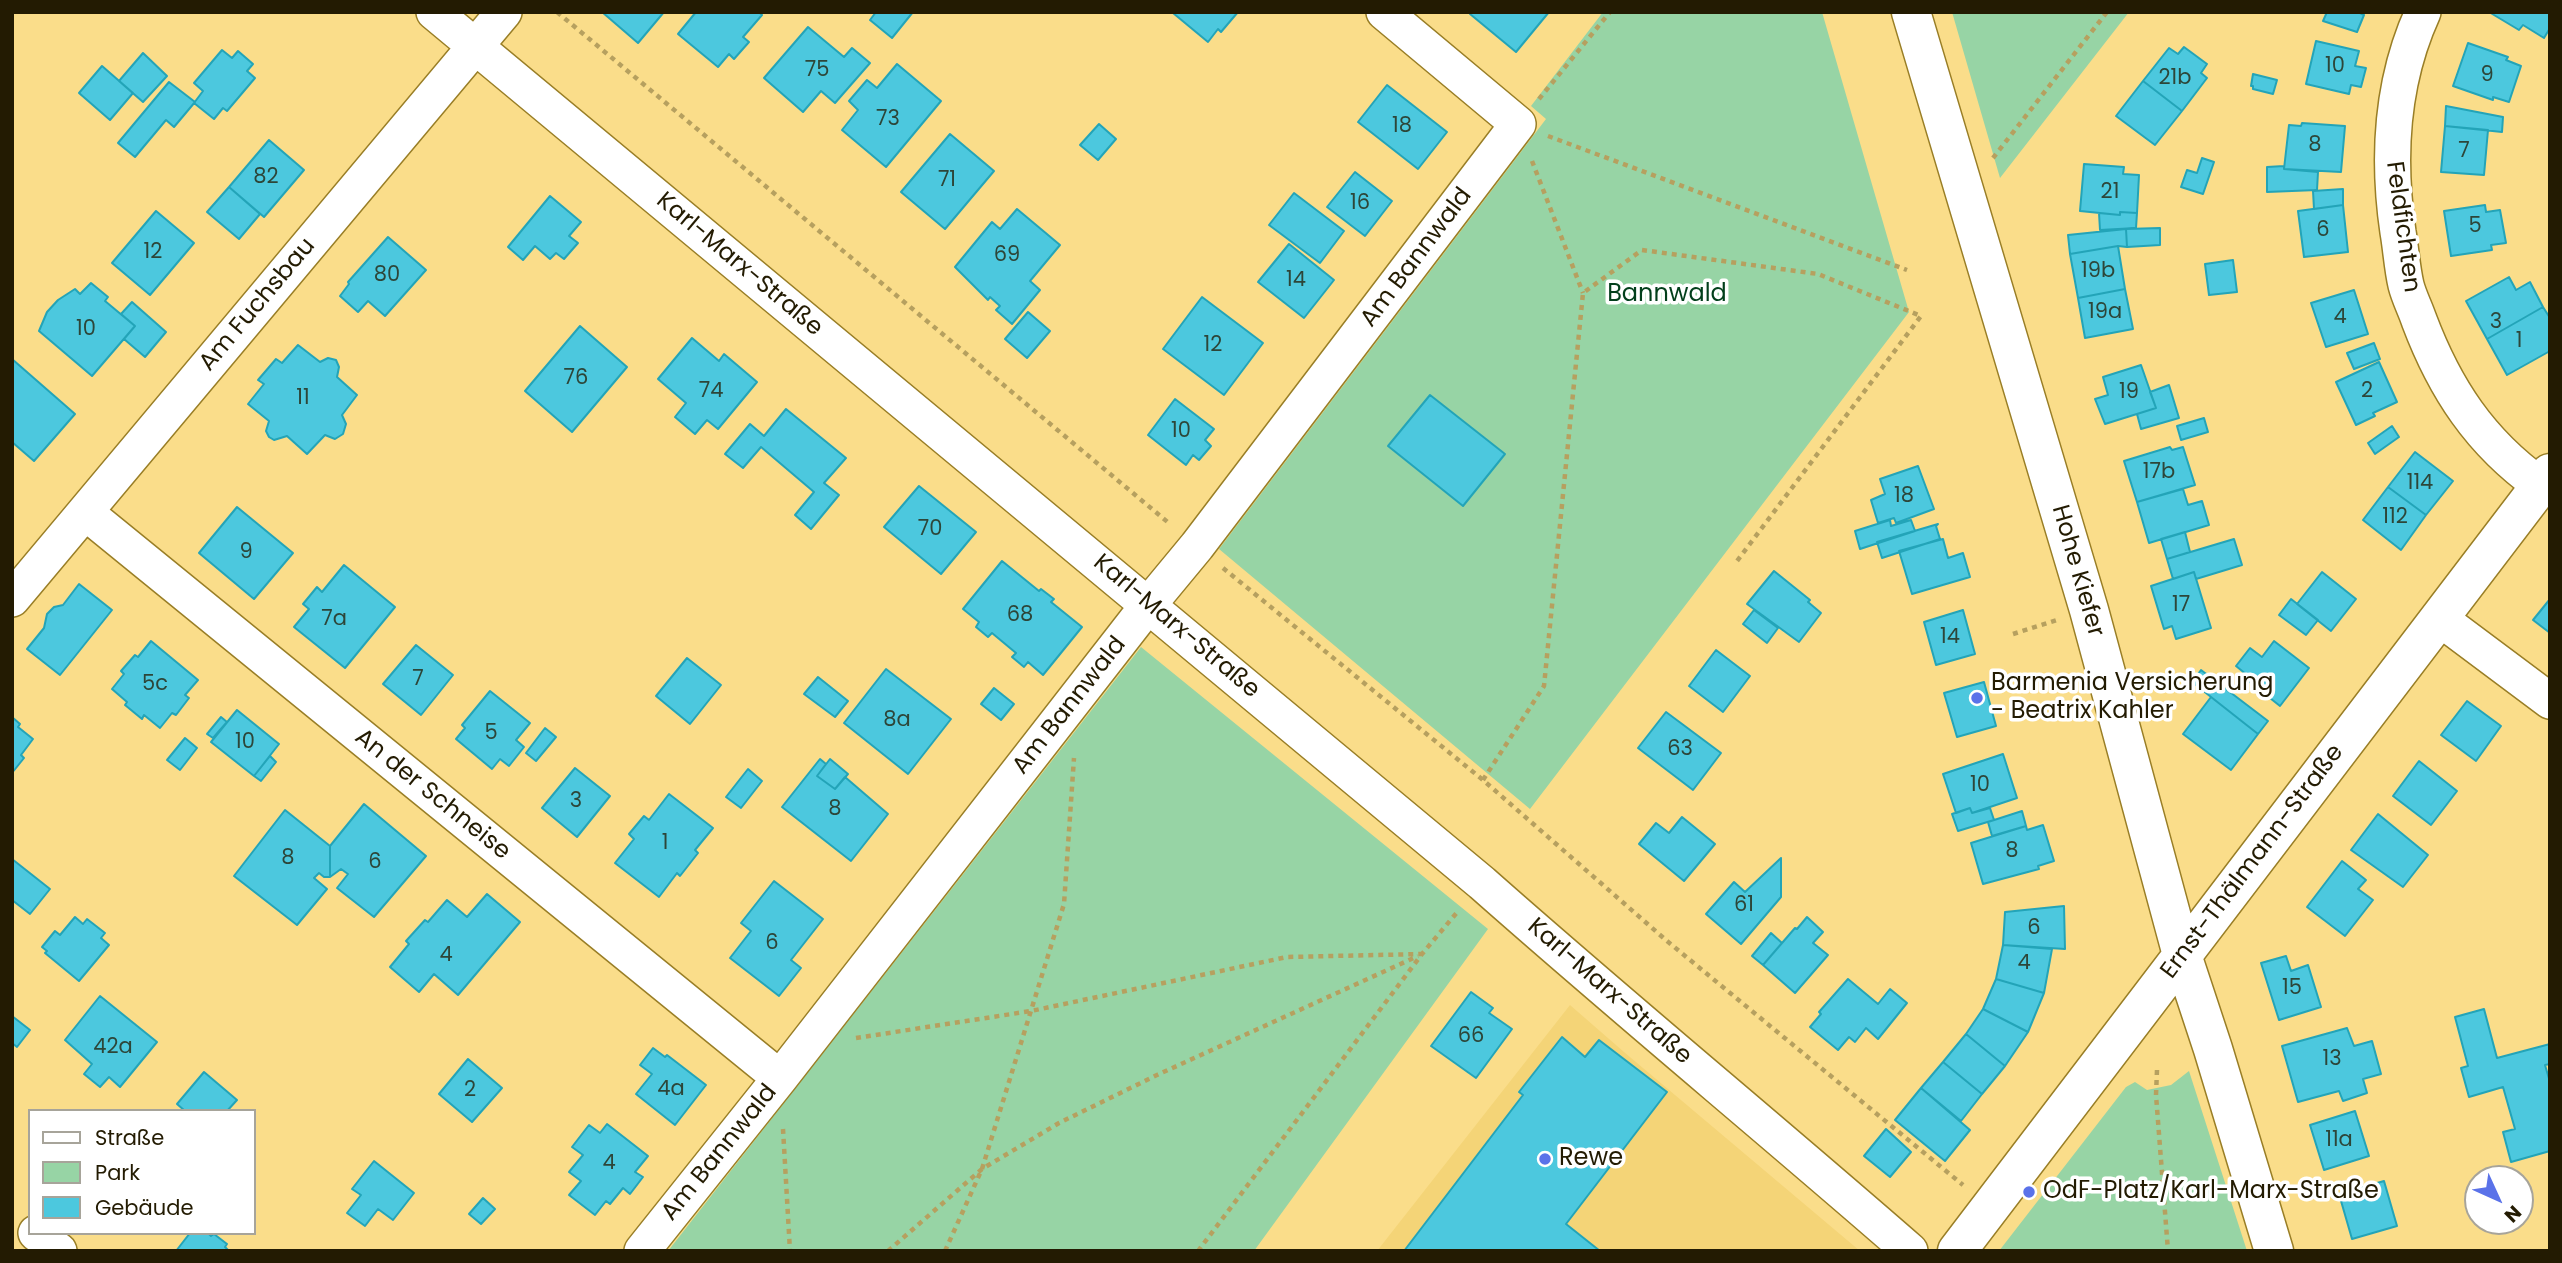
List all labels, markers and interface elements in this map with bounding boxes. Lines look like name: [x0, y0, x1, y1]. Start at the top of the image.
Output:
house number: 10: [2325, 54, 2345, 80]
house number: 75: [805, 58, 829, 84]
house number: 9: [2480, 63, 2494, 89]
house number: 21b: [2159, 66, 2191, 92]
house number: 73: [876, 107, 900, 133]
house number: 18: [1392, 114, 1412, 140]
house number: 8: [2308, 133, 2322, 159]
house number: 7: [2458, 139, 2470, 165]
street label: Feldfichten: [2379, 160, 2425, 294]
house number: 82: [253, 165, 279, 191]
house number: 71: [938, 168, 956, 194]
house number: 21: [2101, 180, 2119, 206]
street label: Am Bannwald: [1355, 183, 1479, 333]
street label: Karl-Marx-Straße: [650, 187, 828, 343]
house number: 16: [1350, 191, 1370, 217]
house number: 5: [2468, 214, 2482, 240]
house number: 6: [2316, 218, 2330, 244]
street label: Am Fuchsbau: [194, 233, 322, 377]
house number: 12: [144, 240, 162, 266]
house number: 69: [994, 243, 1020, 269]
house number: 19b: [2081, 259, 2115, 285]
house number: 80: [374, 263, 400, 289]
house number: 14: [1286, 268, 1306, 294]
park label: Bannwald: [1607, 281, 1727, 309]
house number: 19a: [2088, 300, 2122, 326]
house number: 4: [2333, 305, 2347, 331]
house number: 3: [2490, 310, 2502, 336]
house number: 10: [76, 317, 96, 343]
house number: 1: [2516, 329, 2522, 355]
house number: 12: [1204, 333, 1222, 359]
house number: 76: [564, 366, 588, 392]
house number: 74: [699, 379, 723, 405]
house number: 2: [2361, 379, 2373, 405]
house number: 19: [2119, 380, 2139, 406]
house number: 11: [296, 386, 310, 412]
house number: 10: [1171, 419, 1191, 445]
house number: 17b: [2143, 460, 2175, 486]
house number: 114: [2407, 471, 2433, 497]
house number: 18: [1894, 484, 1914, 510]
street label: Hohe Kiefer: [2044, 502, 2110, 640]
house number: 112: [2382, 505, 2408, 531]
house number: 70: [918, 517, 942, 543]
house number: 9: [239, 540, 253, 566]
street label: Karl-Marx-Straße: [1087, 549, 1265, 705]
house number: 17: [2172, 593, 2190, 619]
house number: 68: [1007, 603, 1033, 629]
house number: 7a: [321, 607, 347, 633]
house number: 14: [1940, 625, 1960, 651]
street label: Am Bannwald: [1007, 631, 1133, 781]
house number: 7: [412, 667, 424, 693]
place label: Barmenia Versicherung - Beatrix Kahler: [1991, 670, 2274, 726]
house number: 5c: [142, 672, 168, 698]
marker: Barmenia Versicherung - Beatrix Kahler: [1969, 690, 1985, 706]
house number: 8a: [883, 708, 911, 734]
house number: 5: [484, 721, 498, 747]
street label: An der Schneise: [348, 723, 516, 867]
house number: 10: [235, 730, 255, 756]
house number: 63: [1667, 737, 1693, 763]
street label: Ernst-Thälmann-Straße: [2156, 739, 2350, 985]
house number: 10: [1970, 773, 1990, 799]
house number: 3: [570, 789, 582, 815]
house number: 8: [828, 797, 842, 823]
house number: 1: [662, 831, 668, 857]
house number: 8: [2005, 839, 2019, 865]
house number: 8: [281, 846, 295, 872]
house number: 6: [368, 850, 382, 876]
house number: 61: [1734, 893, 1754, 919]
street label: Karl-Marx-Straße: [1521, 913, 1697, 1071]
house number: 6: [2027, 916, 2041, 942]
house number: 6: [765, 931, 779, 957]
house number: 4: [439, 943, 453, 969]
house number: 4: [2017, 951, 2031, 977]
house number: 15: [2282, 976, 2302, 1002]
house number: 66: [1458, 1024, 1484, 1050]
house number: 42a: [93, 1035, 133, 1061]
house number: 13: [2322, 1047, 2342, 1073]
house number: 4a: [657, 1077, 685, 1103]
house number: 2: [464, 1078, 476, 1104]
street label: Am Bannwald: [656, 1079, 784, 1227]
legend: [28, 1109, 256, 1235]
text: Straße: [95, 1123, 164, 1152]
house number: 11a: [2325, 1128, 2353, 1154]
place label: Rewe: [1559, 1145, 1623, 1173]
house number: 4: [602, 1151, 616, 1177]
marker: Rewe: [1537, 1151, 1553, 1167]
text: Park: [95, 1158, 140, 1187]
north arrow: [2464, 1165, 2534, 1235]
place label: OdF-Platz/Karl-Marx-Straße: [2043, 1178, 2379, 1206]
marker: OdF-Platz/Karl-Marx-Straße: [2021, 1184, 2037, 1200]
text: Gebäude: [95, 1193, 193, 1222]
text: N: [2498, 1199, 2527, 1228]

